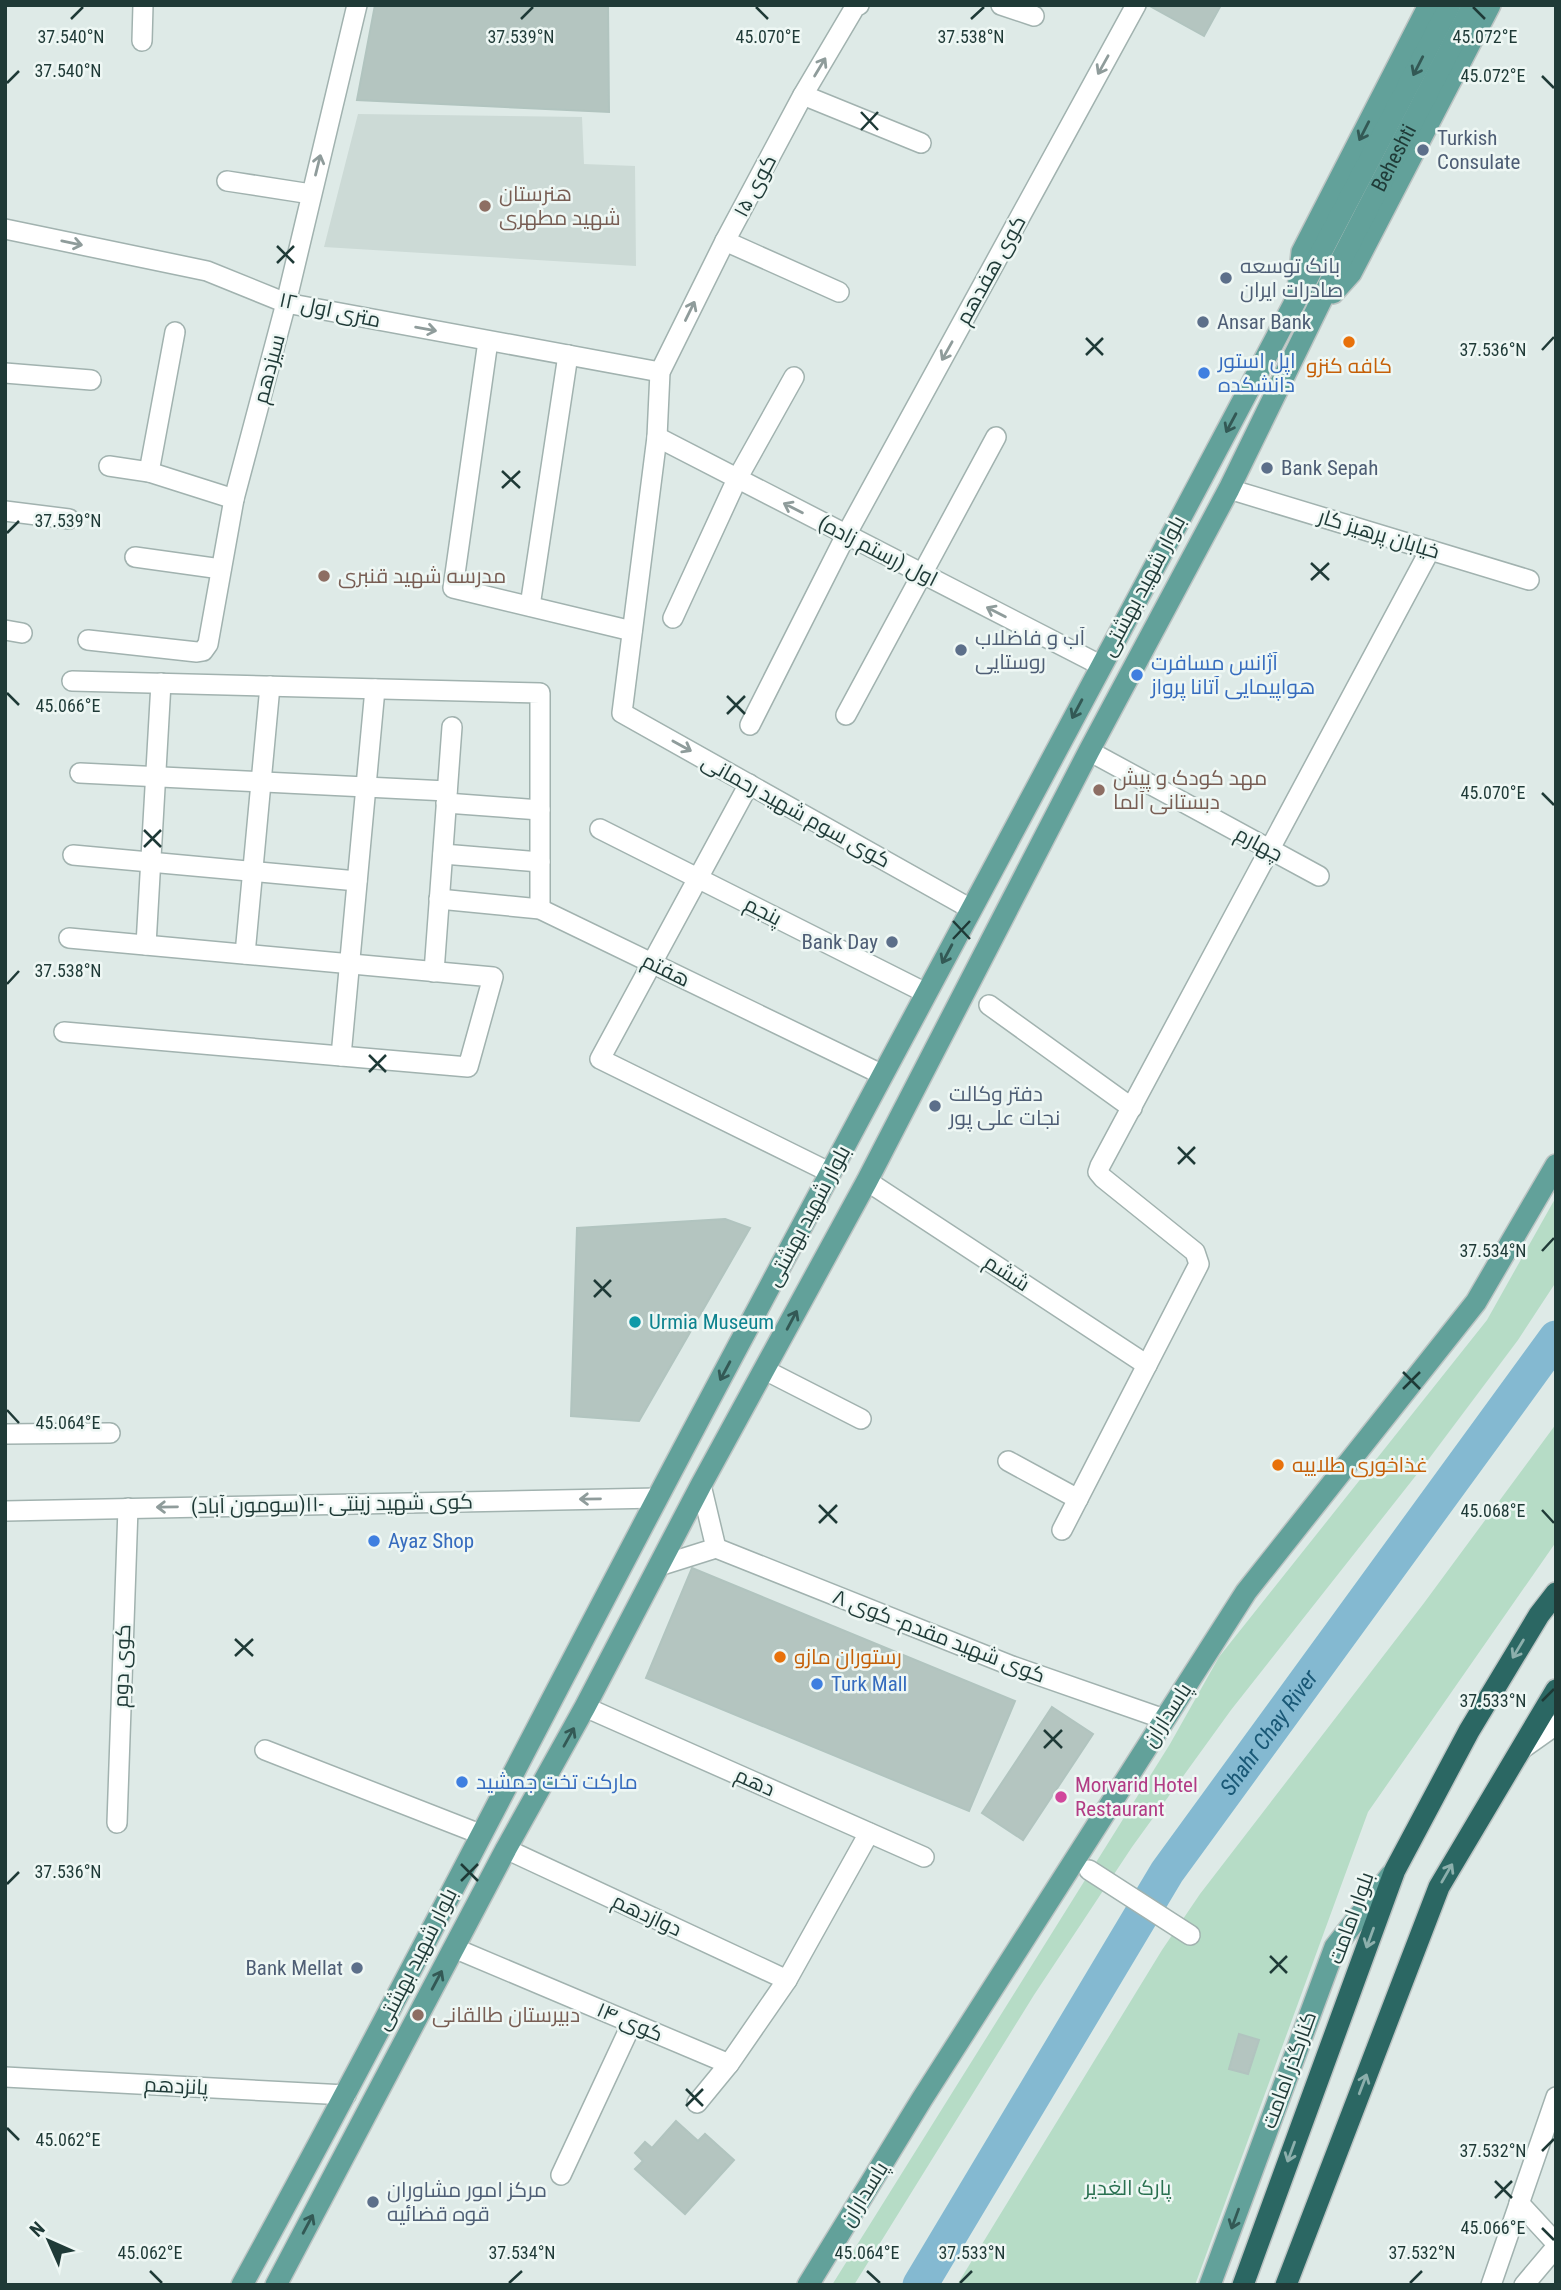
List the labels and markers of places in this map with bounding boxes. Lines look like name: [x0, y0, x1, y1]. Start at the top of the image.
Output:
place label: Turkish Consulate: [1437, 126, 1520, 174]
marker: Turkish Consulate: [1415, 142, 1431, 158]
place label: هنرستان شهید مطهری: [499, 182, 621, 231]
marker: هنرستان شهید مطهری: [477, 198, 493, 214]
place label: بانک توسعه صادرات ایران: [1240, 254, 1343, 303]
marker: بانک توسعه صادرات ایران: [1218, 270, 1234, 286]
place label: Ansar Bank: [1217, 310, 1312, 334]
marker: Ansar Bank: [1195, 314, 1211, 330]
marker: کافه کنزو: [1341, 334, 1357, 350]
place label: اپل استور دانشکده: [1217, 349, 1296, 397]
place label: کافه کنزو: [1306, 354, 1392, 378]
marker: اپل استور دانشکده: [1196, 365, 1212, 381]
place label: Bank Sepah: [1281, 456, 1378, 480]
marker: Bank Sepah: [1259, 460, 1275, 476]
place label: مدرسه شهید قنبری: [338, 564, 506, 589]
marker: مدرسه شهید قنبری: [316, 568, 332, 584]
place label: آب و فاضلاب روستایی: [975, 626, 1086, 675]
marker: آب و فاضلاب روستایی: [953, 642, 969, 658]
place label: آژانس مسافرت هواپیمایی آتانا پرواز: [1150, 651, 1315, 701]
marker: آژانس مسافرت هواپیمایی آتانا پرواز: [1129, 667, 1145, 683]
place label: مهد کودک و پیش دبستانی آلما: [1113, 766, 1267, 815]
marker: مهد کودک و پیش دبستانی آلما: [1091, 782, 1107, 798]
place label: Bank Day: [801, 930, 878, 954]
marker: Bank Day: [884, 934, 900, 950]
place label: دفتر وکالت نجات علی پور: [948, 1082, 1060, 1132]
marker: دفتر وکالت نجات علی پور: [927, 1098, 943, 1114]
place label: Urmia Museum: [649, 1310, 774, 1334]
marker: Urmia Museum: [627, 1314, 643, 1330]
place label: غذاخوری طلاییه: [1292, 1453, 1428, 1478]
marker: غذاخوری طلاییه: [1270, 1457, 1286, 1473]
place label: Ayaz Shop: [388, 1529, 474, 1553]
marker: Ayaz Shop: [366, 1533, 382, 1549]
place label: رستوران مازو: [794, 1645, 902, 1670]
marker: رستوران مازو: [772, 1649, 788, 1665]
place label: Turk Mall: [831, 1672, 907, 1696]
marker: Turk Mall: [809, 1676, 825, 1692]
place label: مارکت تخت جمشید: [476, 1770, 638, 1794]
place label: Morvarid Hotel Restaurant: [1075, 1773, 1198, 1821]
marker: مارکت تخت جمشید: [454, 1774, 470, 1790]
marker: Morvarid Hotel Restaurant: [1053, 1789, 1069, 1805]
place label: Bank Mellat: [245, 1956, 343, 1980]
marker: Bank Mellat: [349, 1960, 365, 1976]
place label: دبیرستان طالقانی: [432, 2003, 580, 2028]
marker: دبیرستان طالقانی: [410, 2007, 426, 2023]
place label: مرکز امور مشاوران قوه قضائیه: [387, 2178, 547, 2226]
marker: مرکز امور مشاوران قوه قضائیه: [365, 2194, 381, 2210]

